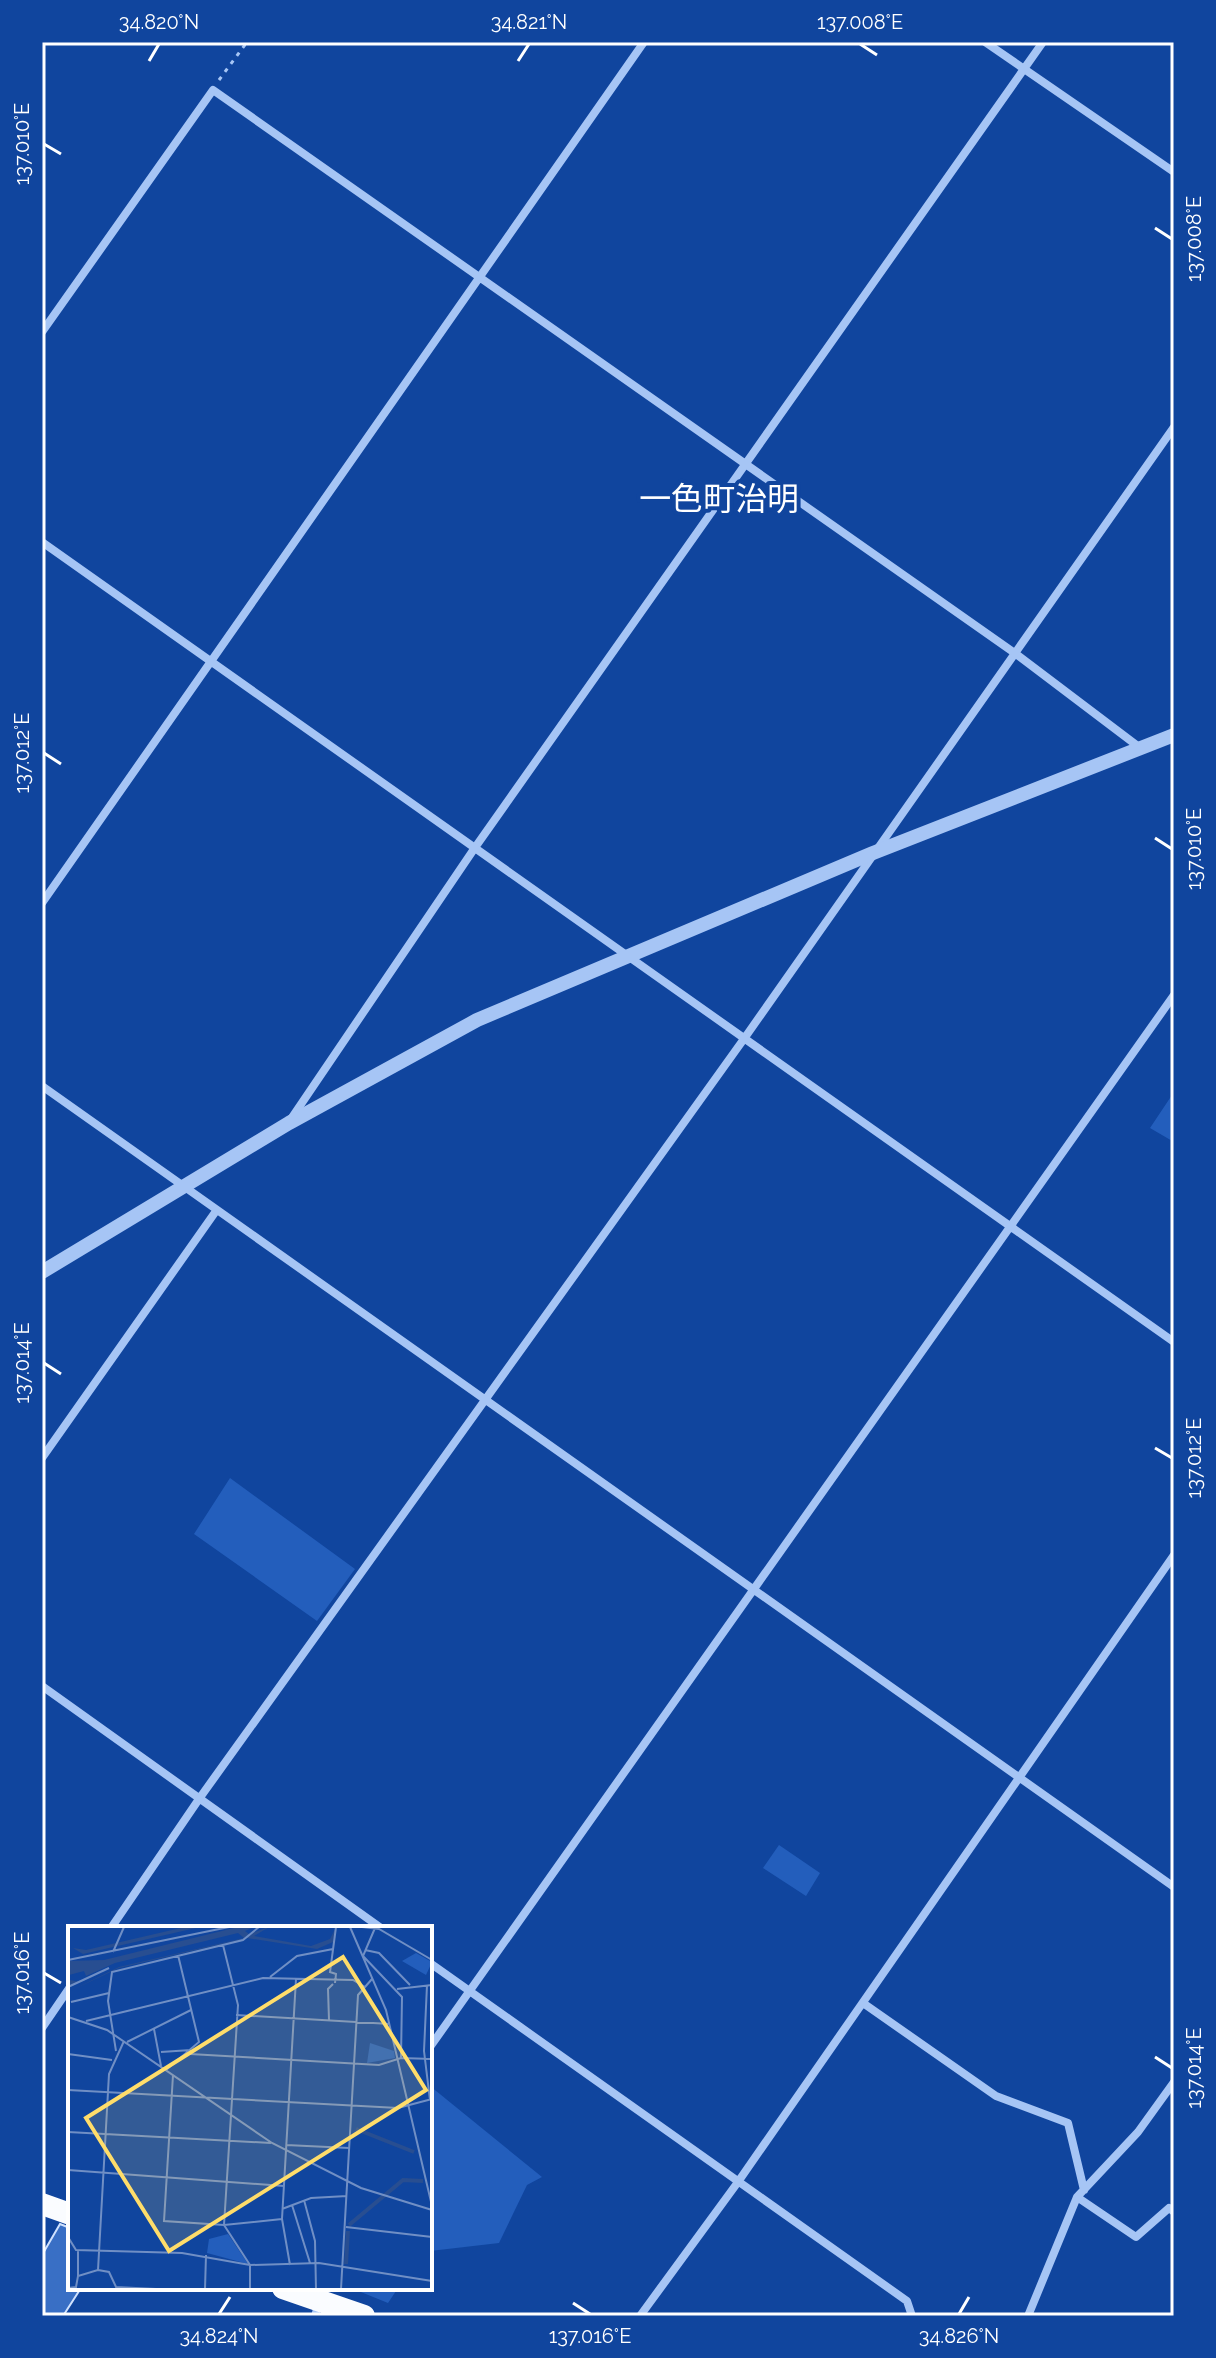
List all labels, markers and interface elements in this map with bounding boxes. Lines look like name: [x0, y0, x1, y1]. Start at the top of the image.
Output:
text: 34.820°N: [119, 10, 199, 34]
text: 34.821°N: [491, 10, 567, 34]
text: 137.008°E: [817, 10, 903, 34]
text: 137.010°E: [10, 103, 34, 185]
text: 137.008°E: [1182, 196, 1206, 282]
district label: 一色町治明: [639, 480, 799, 517]
text: 137.012°E: [10, 713, 34, 793]
text: 137.010°E: [1182, 808, 1206, 890]
text: 137.014°E: [10, 1322, 34, 1404]
text: 137.012°E: [1182, 1418, 1206, 1498]
inset map: [68, 1926, 432, 2290]
text: 137.016°E: [10, 1932, 34, 2014]
text: 137.014°E: [1182, 2027, 1206, 2109]
text: 34.824°N: [179, 2324, 259, 2348]
text: 137.016°E: [549, 2324, 631, 2348]
text: 34.826°N: [919, 2324, 999, 2348]

